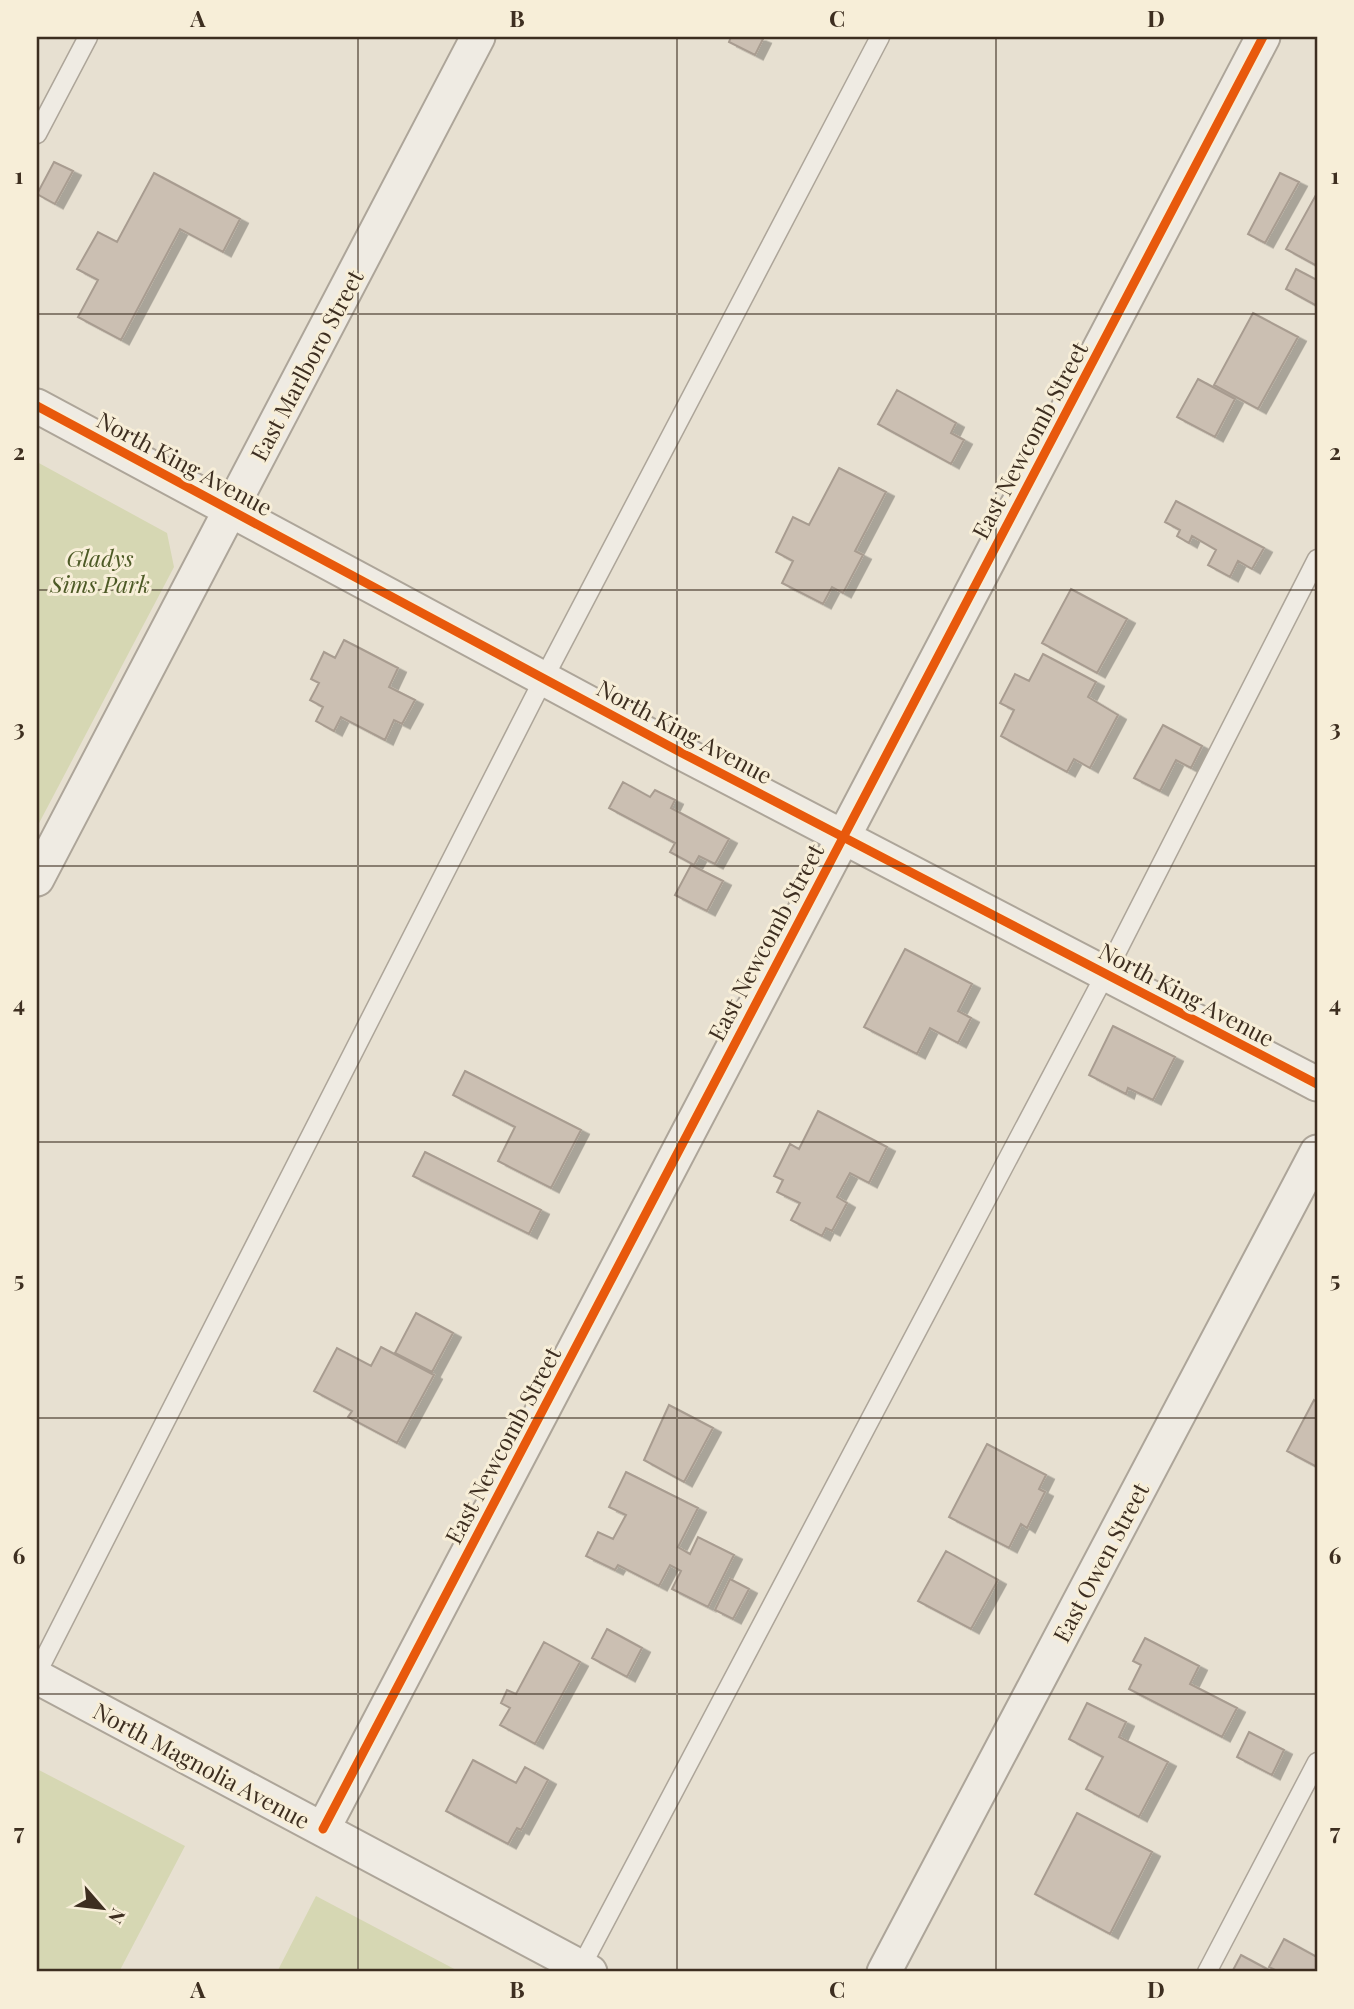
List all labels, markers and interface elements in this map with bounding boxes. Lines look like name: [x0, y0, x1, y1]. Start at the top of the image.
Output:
text: A: [189, 2, 206, 33]
text: B: [509, 2, 525, 33]
text: C: [829, 2, 845, 33]
text: D: [1147, 2, 1165, 33]
text: 1: [15, 159, 24, 190]
text: 1: [1331, 159, 1340, 190]
street label: East Marlboro Street: [242, 263, 370, 466]
street label: East Newcomb Street: [964, 335, 1094, 544]
street label: North King Avenue: [92, 404, 278, 522]
text: 2: [13, 435, 25, 466]
text: 2: [1329, 435, 1341, 466]
park label: Gladys Sims Park: [49, 542, 150, 599]
street label: North King Avenue: [592, 672, 778, 790]
text: 3: [13, 711, 25, 742]
text: 3: [1329, 711, 1341, 742]
street label: East Newcomb Street: [700, 837, 830, 1046]
street label: North King Avenue: [1094, 935, 1280, 1053]
text: 4: [13, 987, 25, 1018]
text: 4: [1329, 987, 1341, 1018]
text: 5: [14, 1263, 24, 1294]
text: 5: [1330, 1263, 1340, 1294]
street label: East Newcomb Street: [437, 1340, 567, 1549]
street label: East Owen Street: [1045, 1476, 1156, 1647]
text: 6: [13, 1539, 26, 1570]
text: 6: [1329, 1539, 1342, 1570]
street label: North Magnolia Avenue: [88, 1695, 316, 1835]
text: 7: [14, 1815, 25, 1846]
text: 7: [1330, 1815, 1341, 1846]
north arrow: [66, 1872, 136, 1942]
text: N: [103, 1904, 133, 1929]
text: A: [189, 1973, 206, 2004]
text: B: [509, 1973, 525, 2004]
text: C: [829, 1973, 845, 2004]
text: D: [1147, 1973, 1165, 2004]

